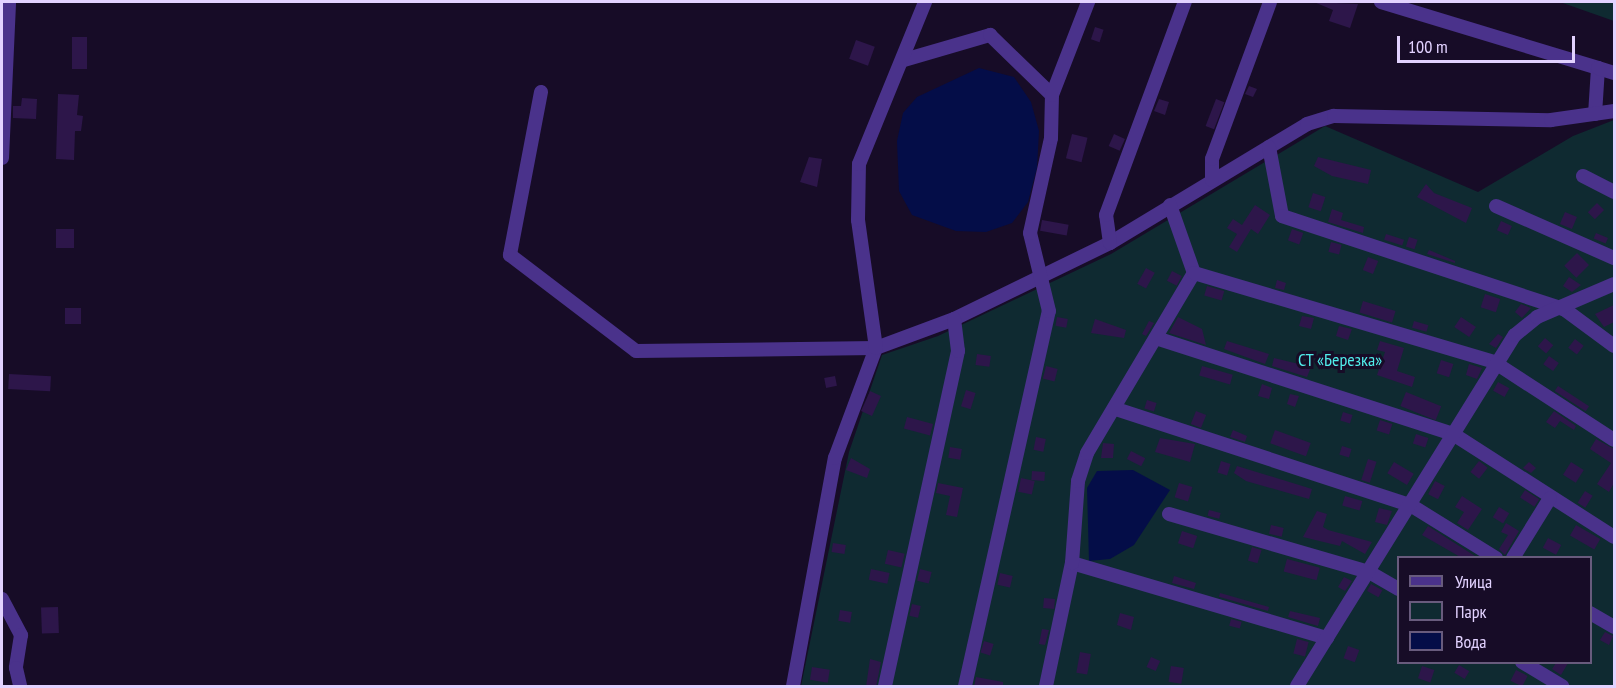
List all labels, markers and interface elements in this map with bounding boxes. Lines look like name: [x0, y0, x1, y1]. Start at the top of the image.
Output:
scale bar: [1400, 24, 1578, 62]
text: 100 m: [1408, 35, 1448, 58]
park label: СТ «Березка»: [1298, 349, 1382, 371]
legend: [1397, 556, 1592, 664]
text: Улица: [1455, 570, 1492, 593]
text: Парк: [1455, 600, 1486, 623]
text: Вода: [1455, 630, 1486, 653]

